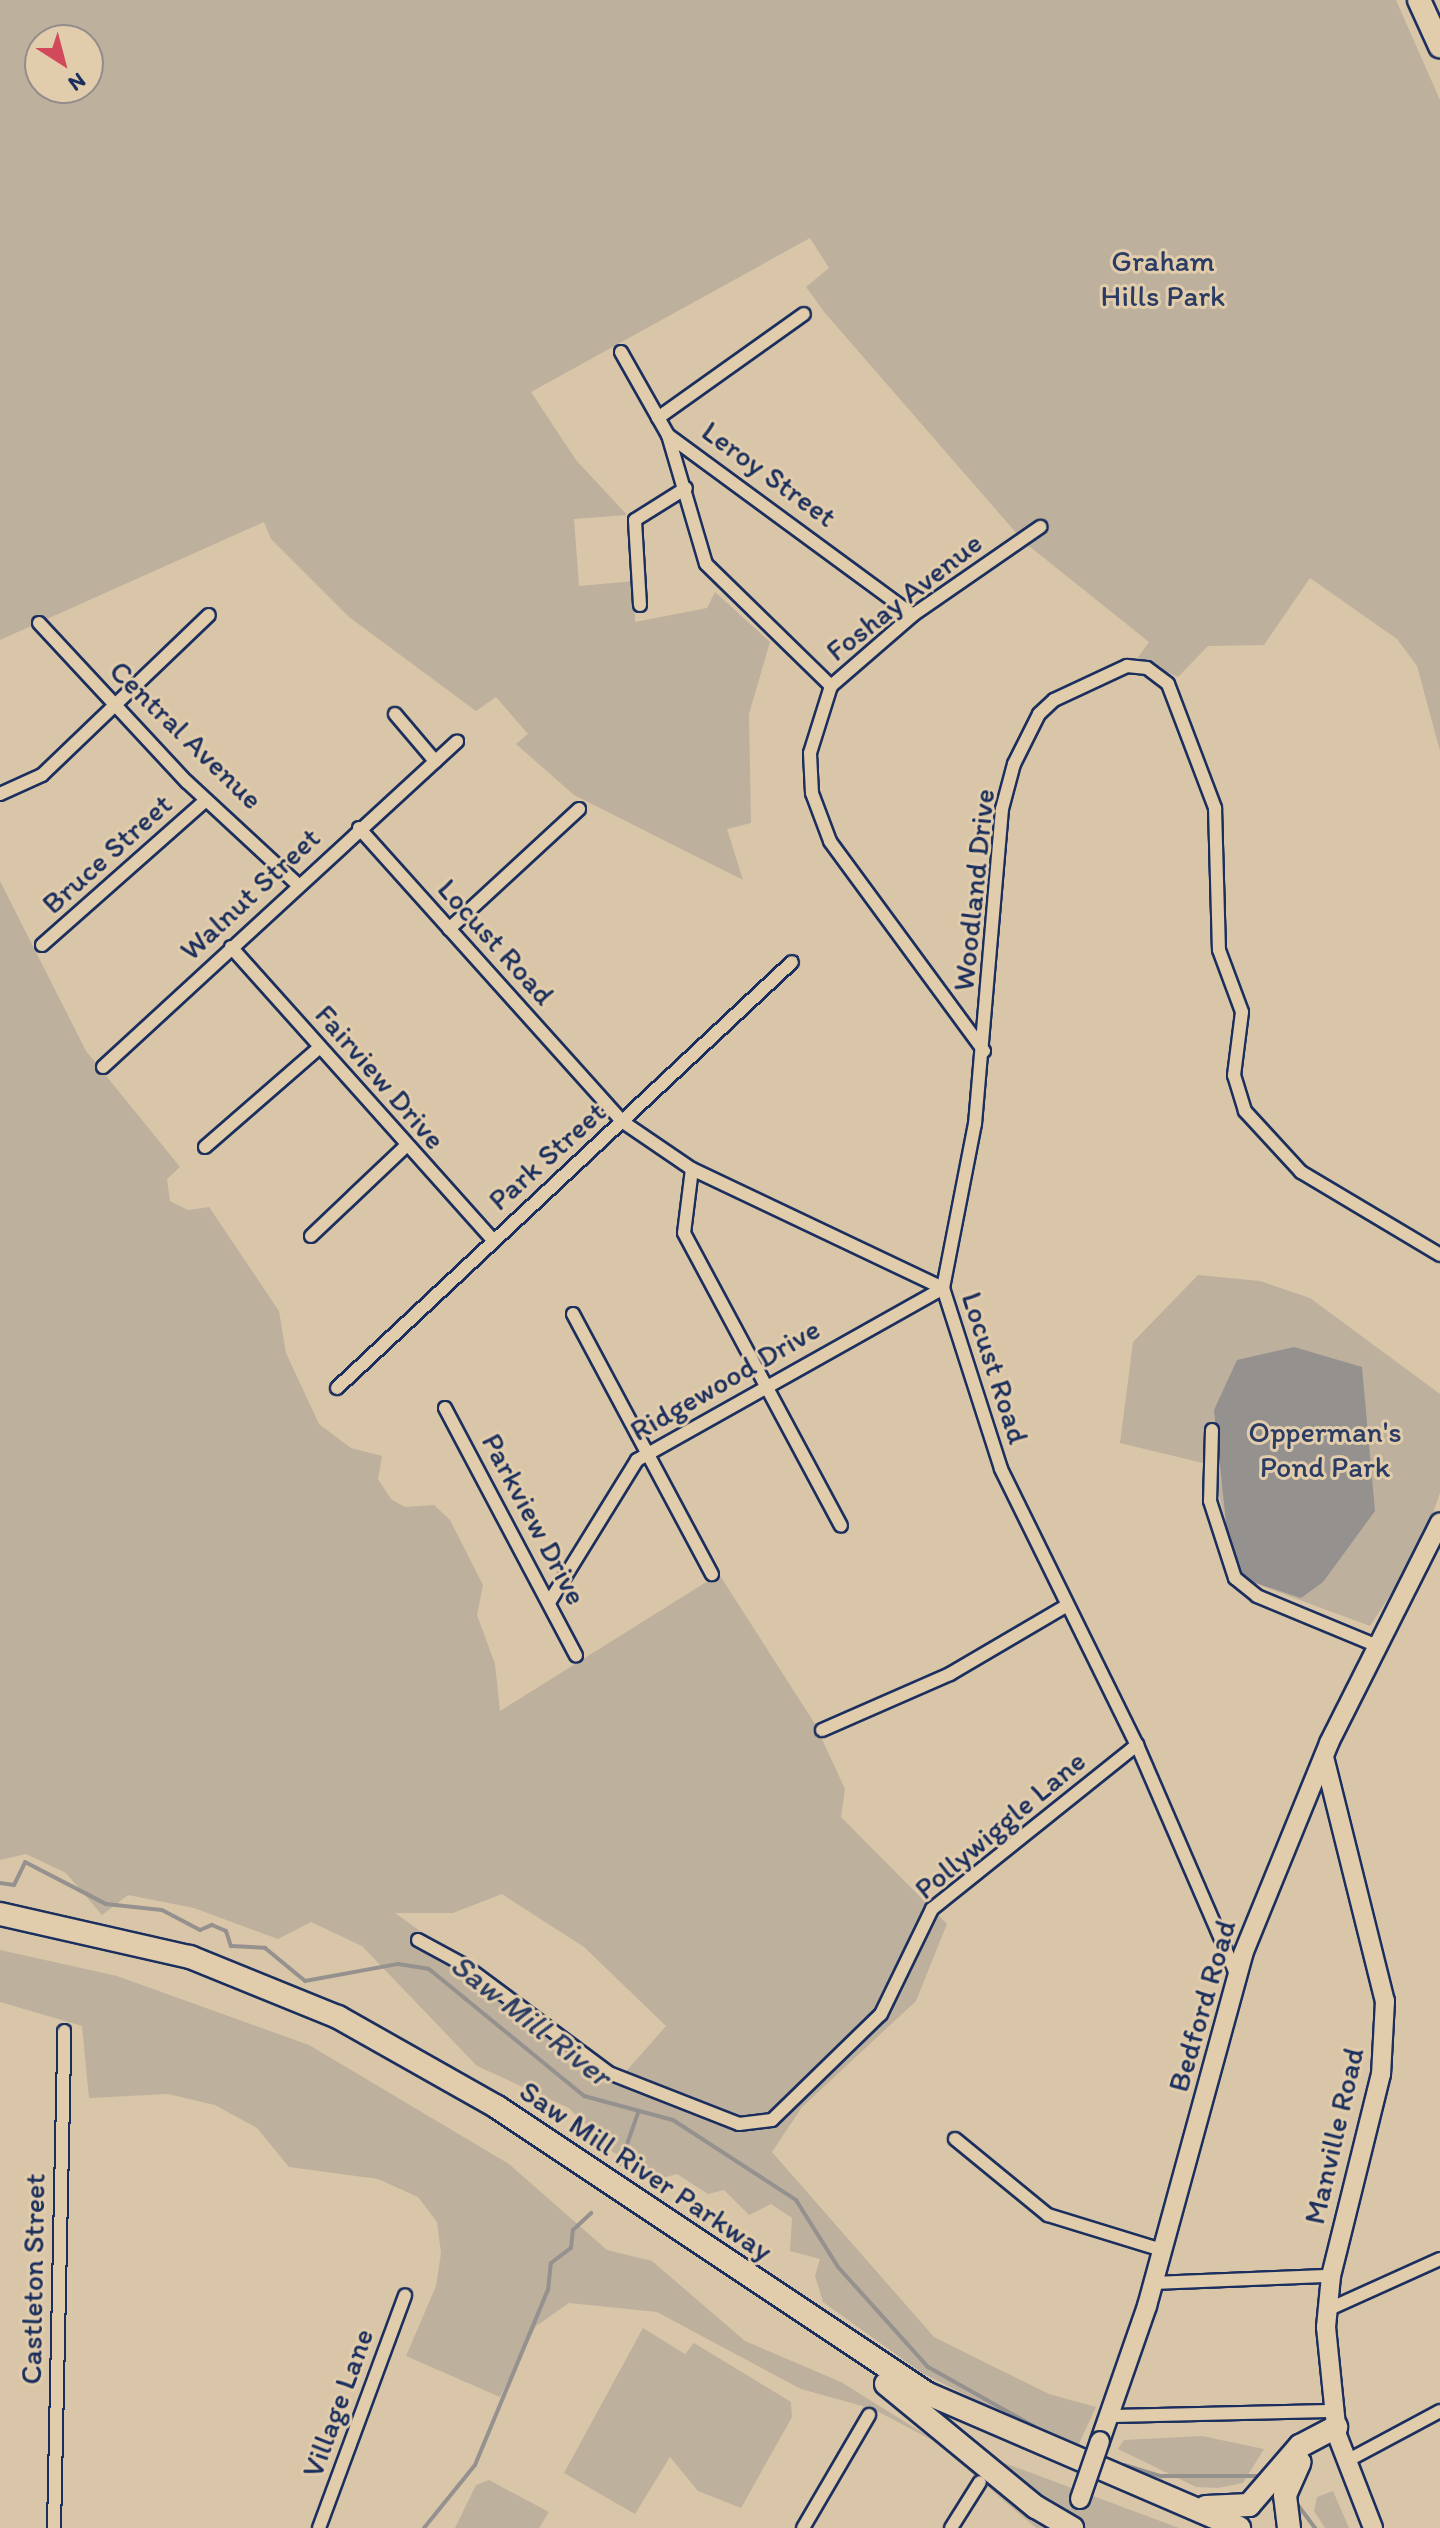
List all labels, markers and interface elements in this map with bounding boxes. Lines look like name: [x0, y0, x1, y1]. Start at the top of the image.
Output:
north arrow: [24, 24, 104, 104]
text: N: [63, 67, 91, 97]
park label: Graham Hills Park: [1101, 243, 1225, 314]
street label: Leroy Street: [695, 413, 843, 535]
street label: Foshay Avenue: [819, 525, 989, 669]
street label: Central Avenue: [102, 653, 270, 817]
street label: Bruce Street: [35, 786, 179, 922]
street label: Woodland Drive: [945, 787, 1003, 993]
street label: Walnut Street: [172, 820, 328, 968]
street label: Locust Road: [430, 872, 562, 1012]
street label: Fairview Drive: [307, 997, 453, 1157]
street label: Park Street: [481, 1094, 613, 1218]
street label: Locust Road: [954, 1288, 1036, 1448]
street label: Ridgewood Drive: [623, 1311, 827, 1449]
park label: Opperman's Pond Park: [1248, 1414, 1402, 1484]
street label: Parkview Drive: [474, 1427, 594, 1611]
street label: Pollywiggle Lane: [907, 1743, 1093, 1907]
street label: Bedford Road: [1160, 1916, 1244, 2096]
water label: Saw Mill River: [444, 1946, 618, 2094]
street label: Manville Road: [1296, 2044, 1372, 2228]
street label: Saw Mill River Parkway: [514, 2074, 778, 2268]
street label: Castleton Street: [13, 2173, 53, 2385]
street label: Village Lane: [294, 2324, 382, 2482]

